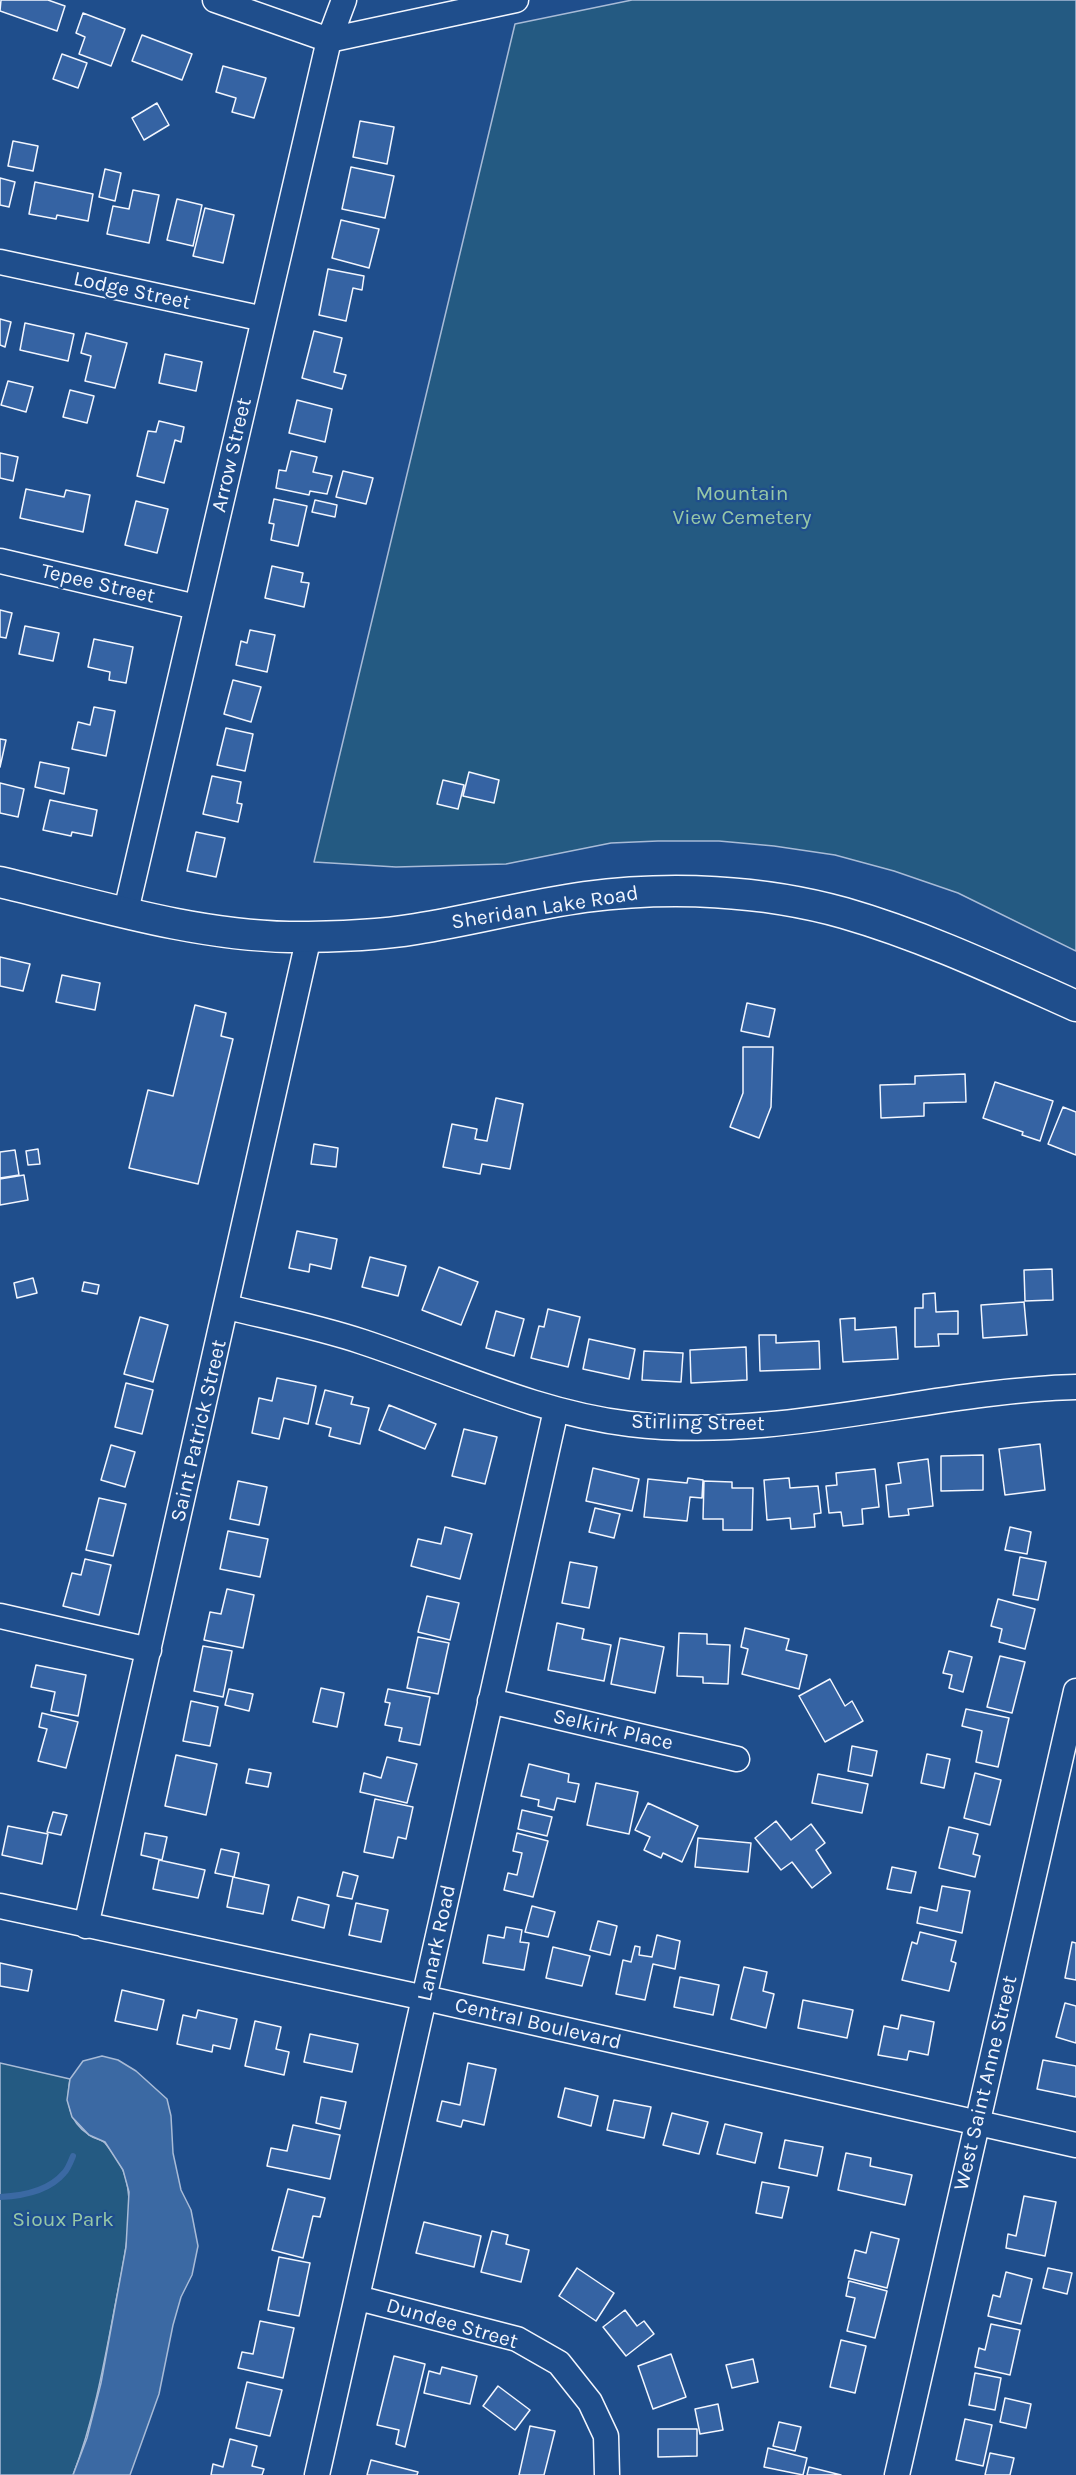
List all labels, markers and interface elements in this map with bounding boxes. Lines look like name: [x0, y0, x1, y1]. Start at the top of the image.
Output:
street label: Lodge Street: [71, 266, 193, 316]
street label: Arrow Street: [207, 395, 257, 515]
park label: Mountain View Cemetery: [672, 481, 812, 531]
street label: Tepee Street: [39, 559, 157, 609]
street label: Sheridan Lake Road: [450, 881, 640, 935]
street label: Saint Patrick Street: [166, 1337, 232, 1525]
street label: Stirling Street: [631, 1409, 765, 1437]
street label: Selkirk Place: [550, 1704, 676, 1756]
street label: Lanark Road: [412, 1882, 462, 2004]
street label: West Saint Anne Street: [949, 1973, 1023, 2193]
street label: Central Boulevard: [452, 1993, 624, 2055]
park label: Sioux Park: [12, 2207, 114, 2233]
street label: Dundee Street: [383, 2293, 521, 2355]

